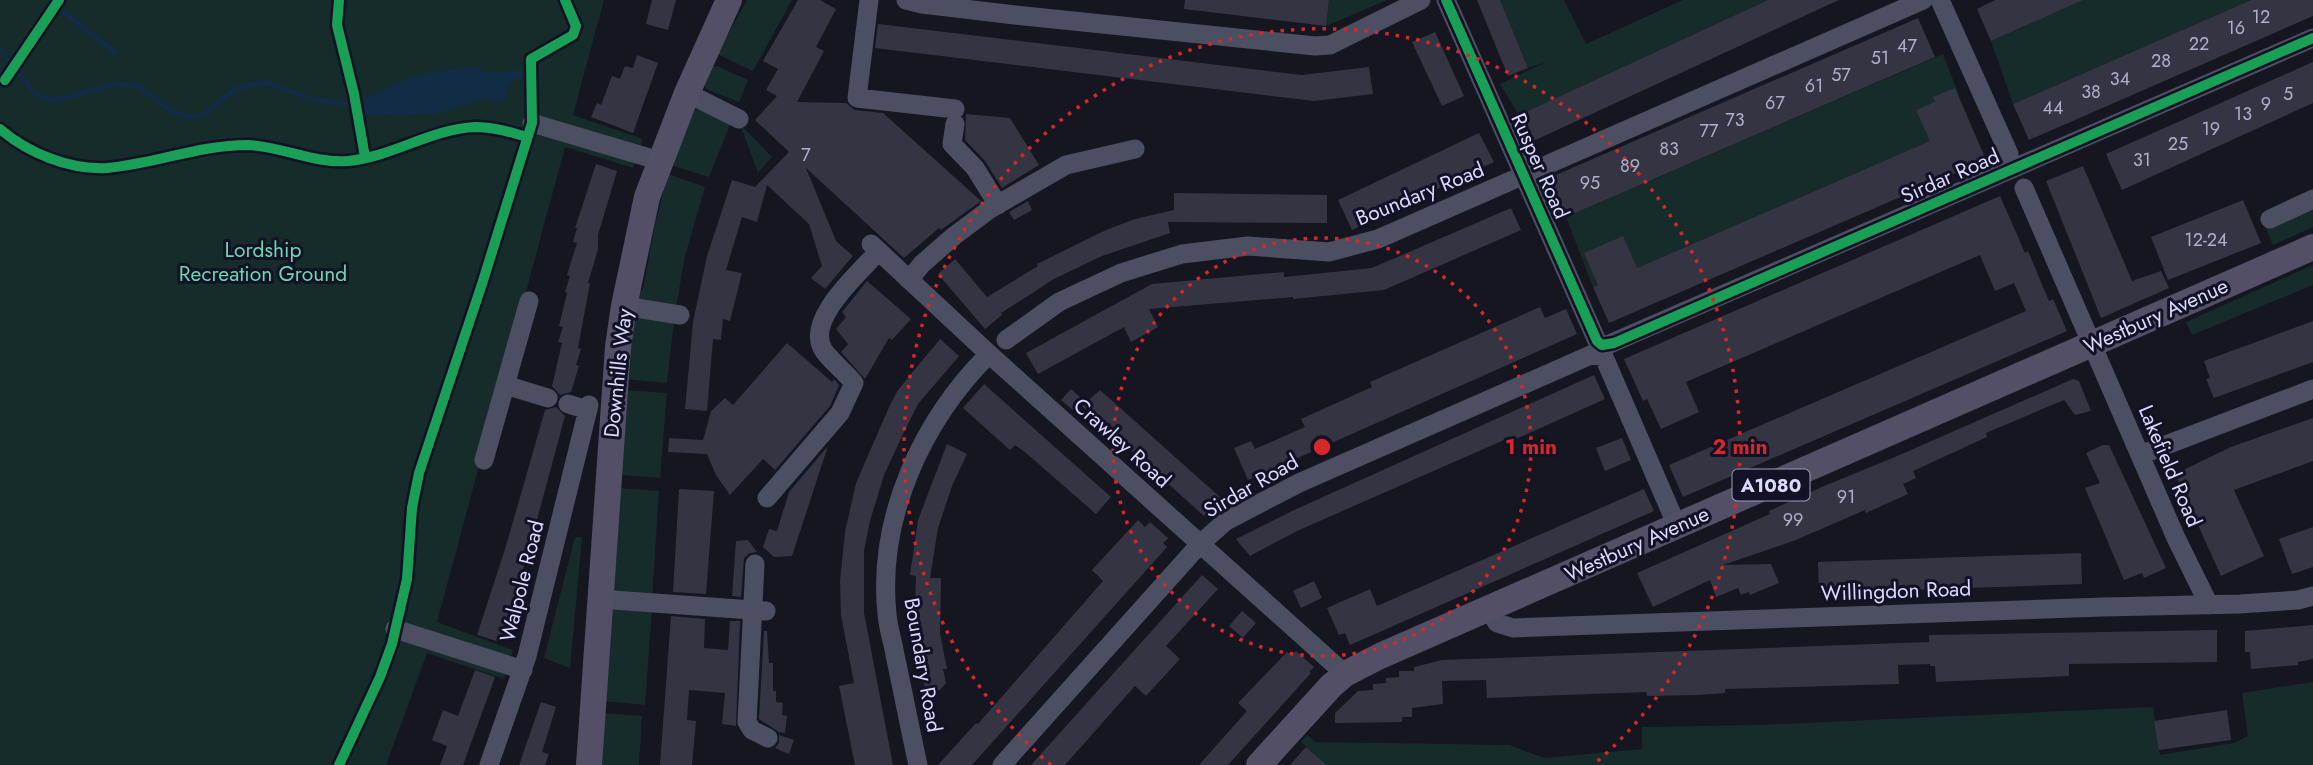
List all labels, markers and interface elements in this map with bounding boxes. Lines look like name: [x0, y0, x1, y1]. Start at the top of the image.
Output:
house number: 12: [2252, 4, 2270, 30]
house number: 16: [2227, 15, 2245, 41]
house number: 22: [2189, 31, 2209, 57]
house number: 47: [1897, 33, 1918, 59]
house number: 51: [1871, 45, 1889, 71]
house number: 28: [2151, 48, 2171, 74]
house number: 57: [1831, 62, 1851, 88]
house number: 34: [2110, 66, 2130, 92]
house number: 61: [1805, 73, 1823, 99]
house number: 38: [2081, 79, 2101, 105]
house number: 5: [2283, 81, 2293, 107]
house number: 67: [1765, 90, 1785, 116]
house number: 9: [2261, 91, 2271, 117]
house number: 44: [2043, 95, 2064, 121]
house number: 13: [2234, 101, 2252, 127]
house number: 73: [1725, 107, 1745, 133]
street label: Rusper Road: [1503, 108, 1577, 224]
house number: 19: [2202, 116, 2220, 142]
house number: 77: [1700, 118, 1719, 144]
house number: 25: [2168, 131, 2188, 157]
house number: 83: [1659, 136, 1679, 162]
street label: Sirdar Road: [1896, 141, 2004, 211]
house number: 7: [801, 142, 811, 168]
house number: 31: [2133, 147, 2151, 173]
house number: 89: [1620, 153, 1640, 179]
street label: Boundary Road: [1351, 155, 1489, 233]
house number: 95: [1580, 170, 1600, 196]
house number: 12-24: [2185, 227, 2227, 253]
park label: Lordship Recreation Ground: [179, 235, 347, 289]
street label: Westbury Avenue: [2079, 271, 2233, 361]
street label: Downhills Way: [596, 306, 640, 439]
street label: Crawley Road: [1067, 391, 1177, 495]
street label: Lakefield Road: [2131, 400, 2209, 532]
text: 1 min: [1505, 432, 1557, 462]
text: 2 min: [1712, 432, 1768, 462]
centre of rings: [1310, 435, 1334, 459]
street label: Sirdar Road: [1198, 447, 1304, 525]
road number: A1080: [1732, 470, 1810, 500]
house number: 91: [1837, 484, 1855, 510]
street label: Westbury Avenue: [1560, 499, 1714, 589]
house number: 99: [1783, 507, 1803, 533]
street label: Walpole Road: [492, 517, 552, 645]
street label: Willingdon Road: [1820, 573, 1972, 609]
street label: Boundary Road: [896, 595, 950, 735]

